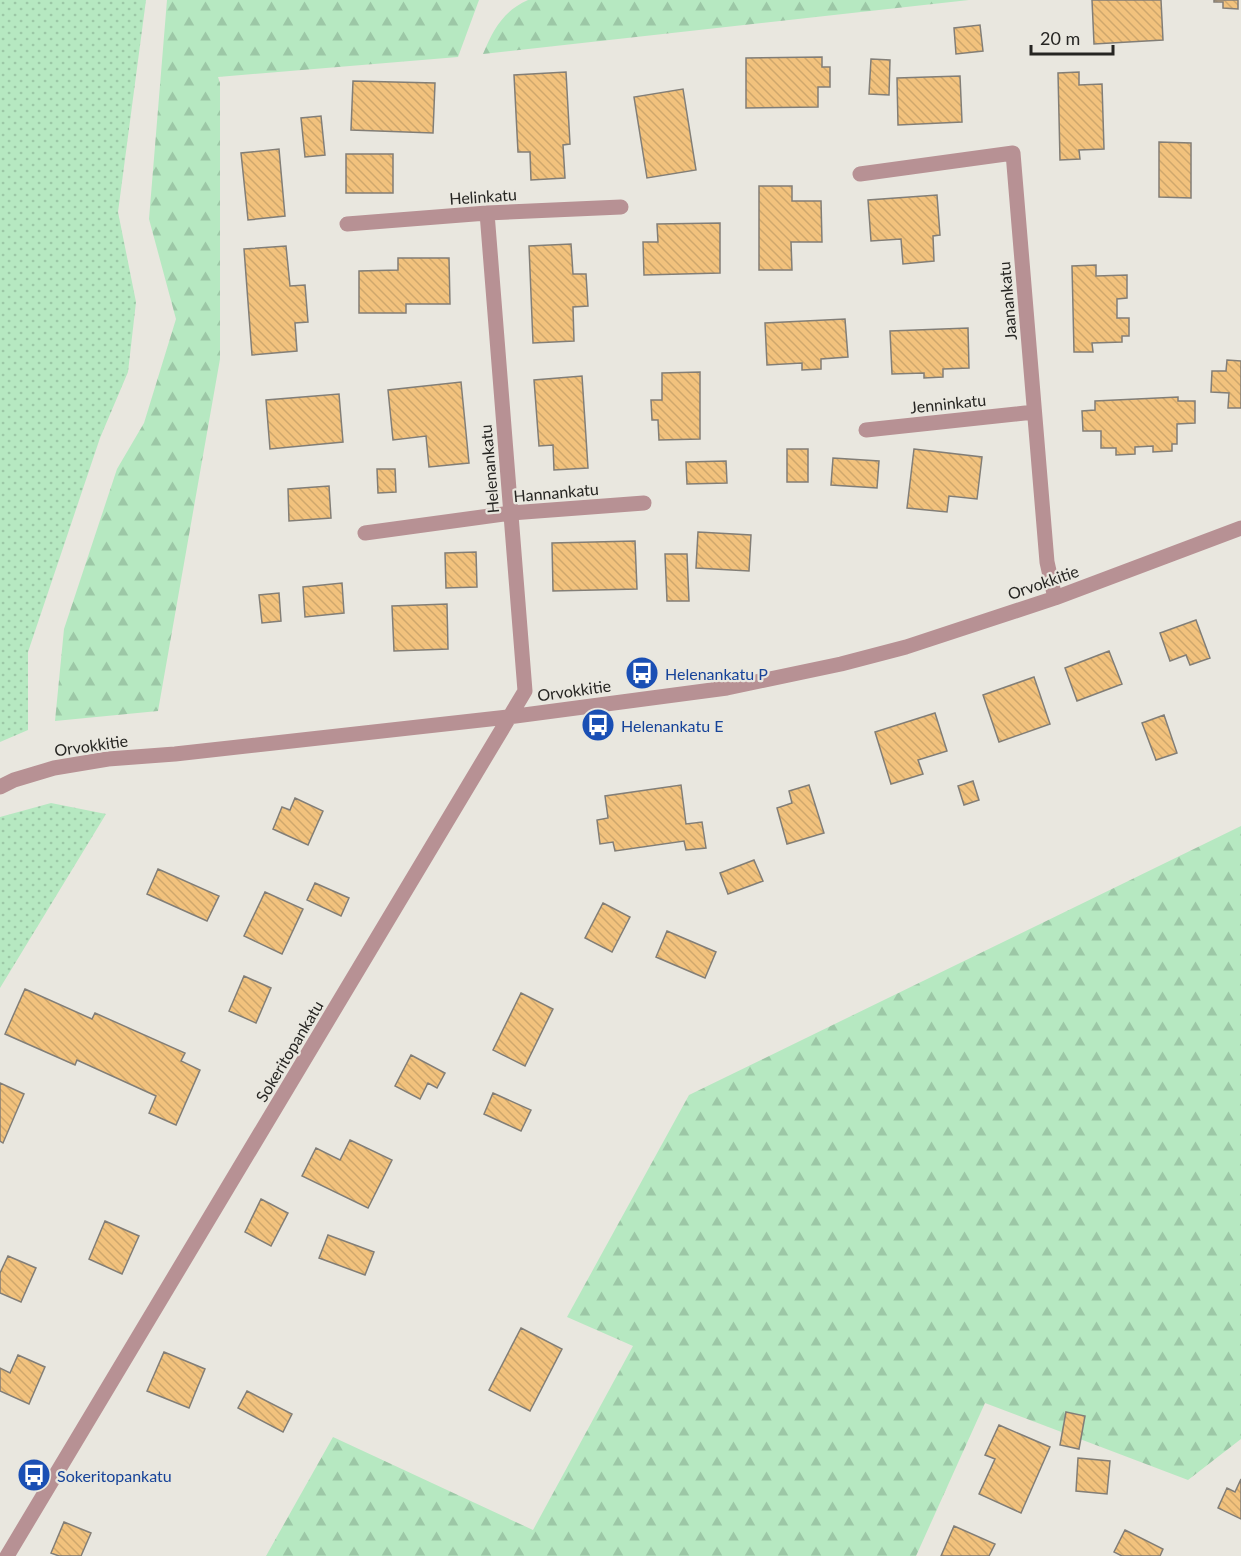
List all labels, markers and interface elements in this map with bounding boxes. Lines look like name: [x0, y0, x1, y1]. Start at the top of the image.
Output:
scale bar: [1031, 18, 1114, 56]
text: 20 m: [1040, 27, 1080, 49]
street label: Helinkatu: [449, 184, 517, 208]
street label: Jaanankatu: [994, 261, 1020, 341]
street label: Jenninkatu: [909, 390, 987, 416]
street label: Helenankatu: [476, 424, 502, 514]
street label: Hannankatu: [513, 479, 599, 505]
street label: Orvokkitie: [1005, 561, 1081, 603]
bus stop icon: Helenankatu P: [624, 655, 660, 691]
place label: Helenankatu P: [665, 664, 768, 683]
street label: Orvokkitie: [536, 675, 612, 705]
bus stop icon: Helenankatu E: [580, 707, 616, 743]
place label: Helenankatu E: [621, 716, 723, 735]
street label: Orvokkitie: [53, 730, 129, 760]
street label: Sokeritopankatu: [251, 997, 327, 1105]
bus stop icon: Sokeritopankatu: [16, 1457, 52, 1493]
place label: Sokeritopankatu: [57, 1466, 172, 1485]

